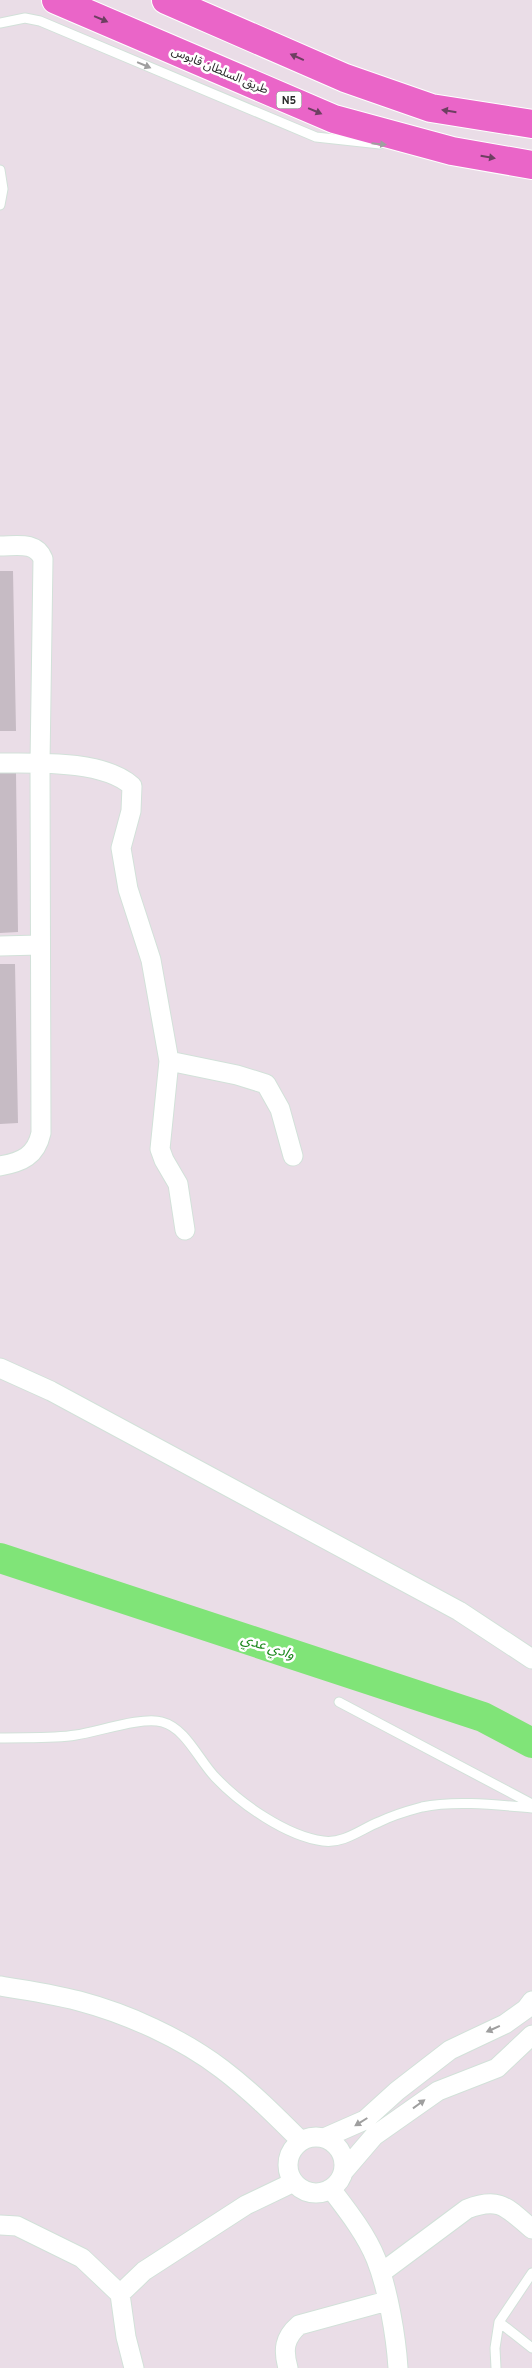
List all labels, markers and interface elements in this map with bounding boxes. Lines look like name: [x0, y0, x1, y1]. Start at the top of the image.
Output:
one-way arrow: [94, 16, 108, 24]
street label: طريق السلطان قابوس: [169, 43, 270, 99]
one-way arrow: [290, 53, 304, 61]
one-way arrow: [137, 61, 151, 69]
road number: N5: [276, 92, 302, 108]
one-way arrow: [308, 107, 322, 115]
one-way arrow: [441, 107, 457, 115]
one-way arrow: [371, 140, 387, 148]
one-way arrow: [481, 153, 497, 161]
water label: وادي عدي: [238, 1631, 296, 1665]
one-way arrow: [486, 2026, 500, 2034]
one-way arrow: [412, 2098, 425, 2109]
one-way arrow: [354, 2117, 367, 2126]

